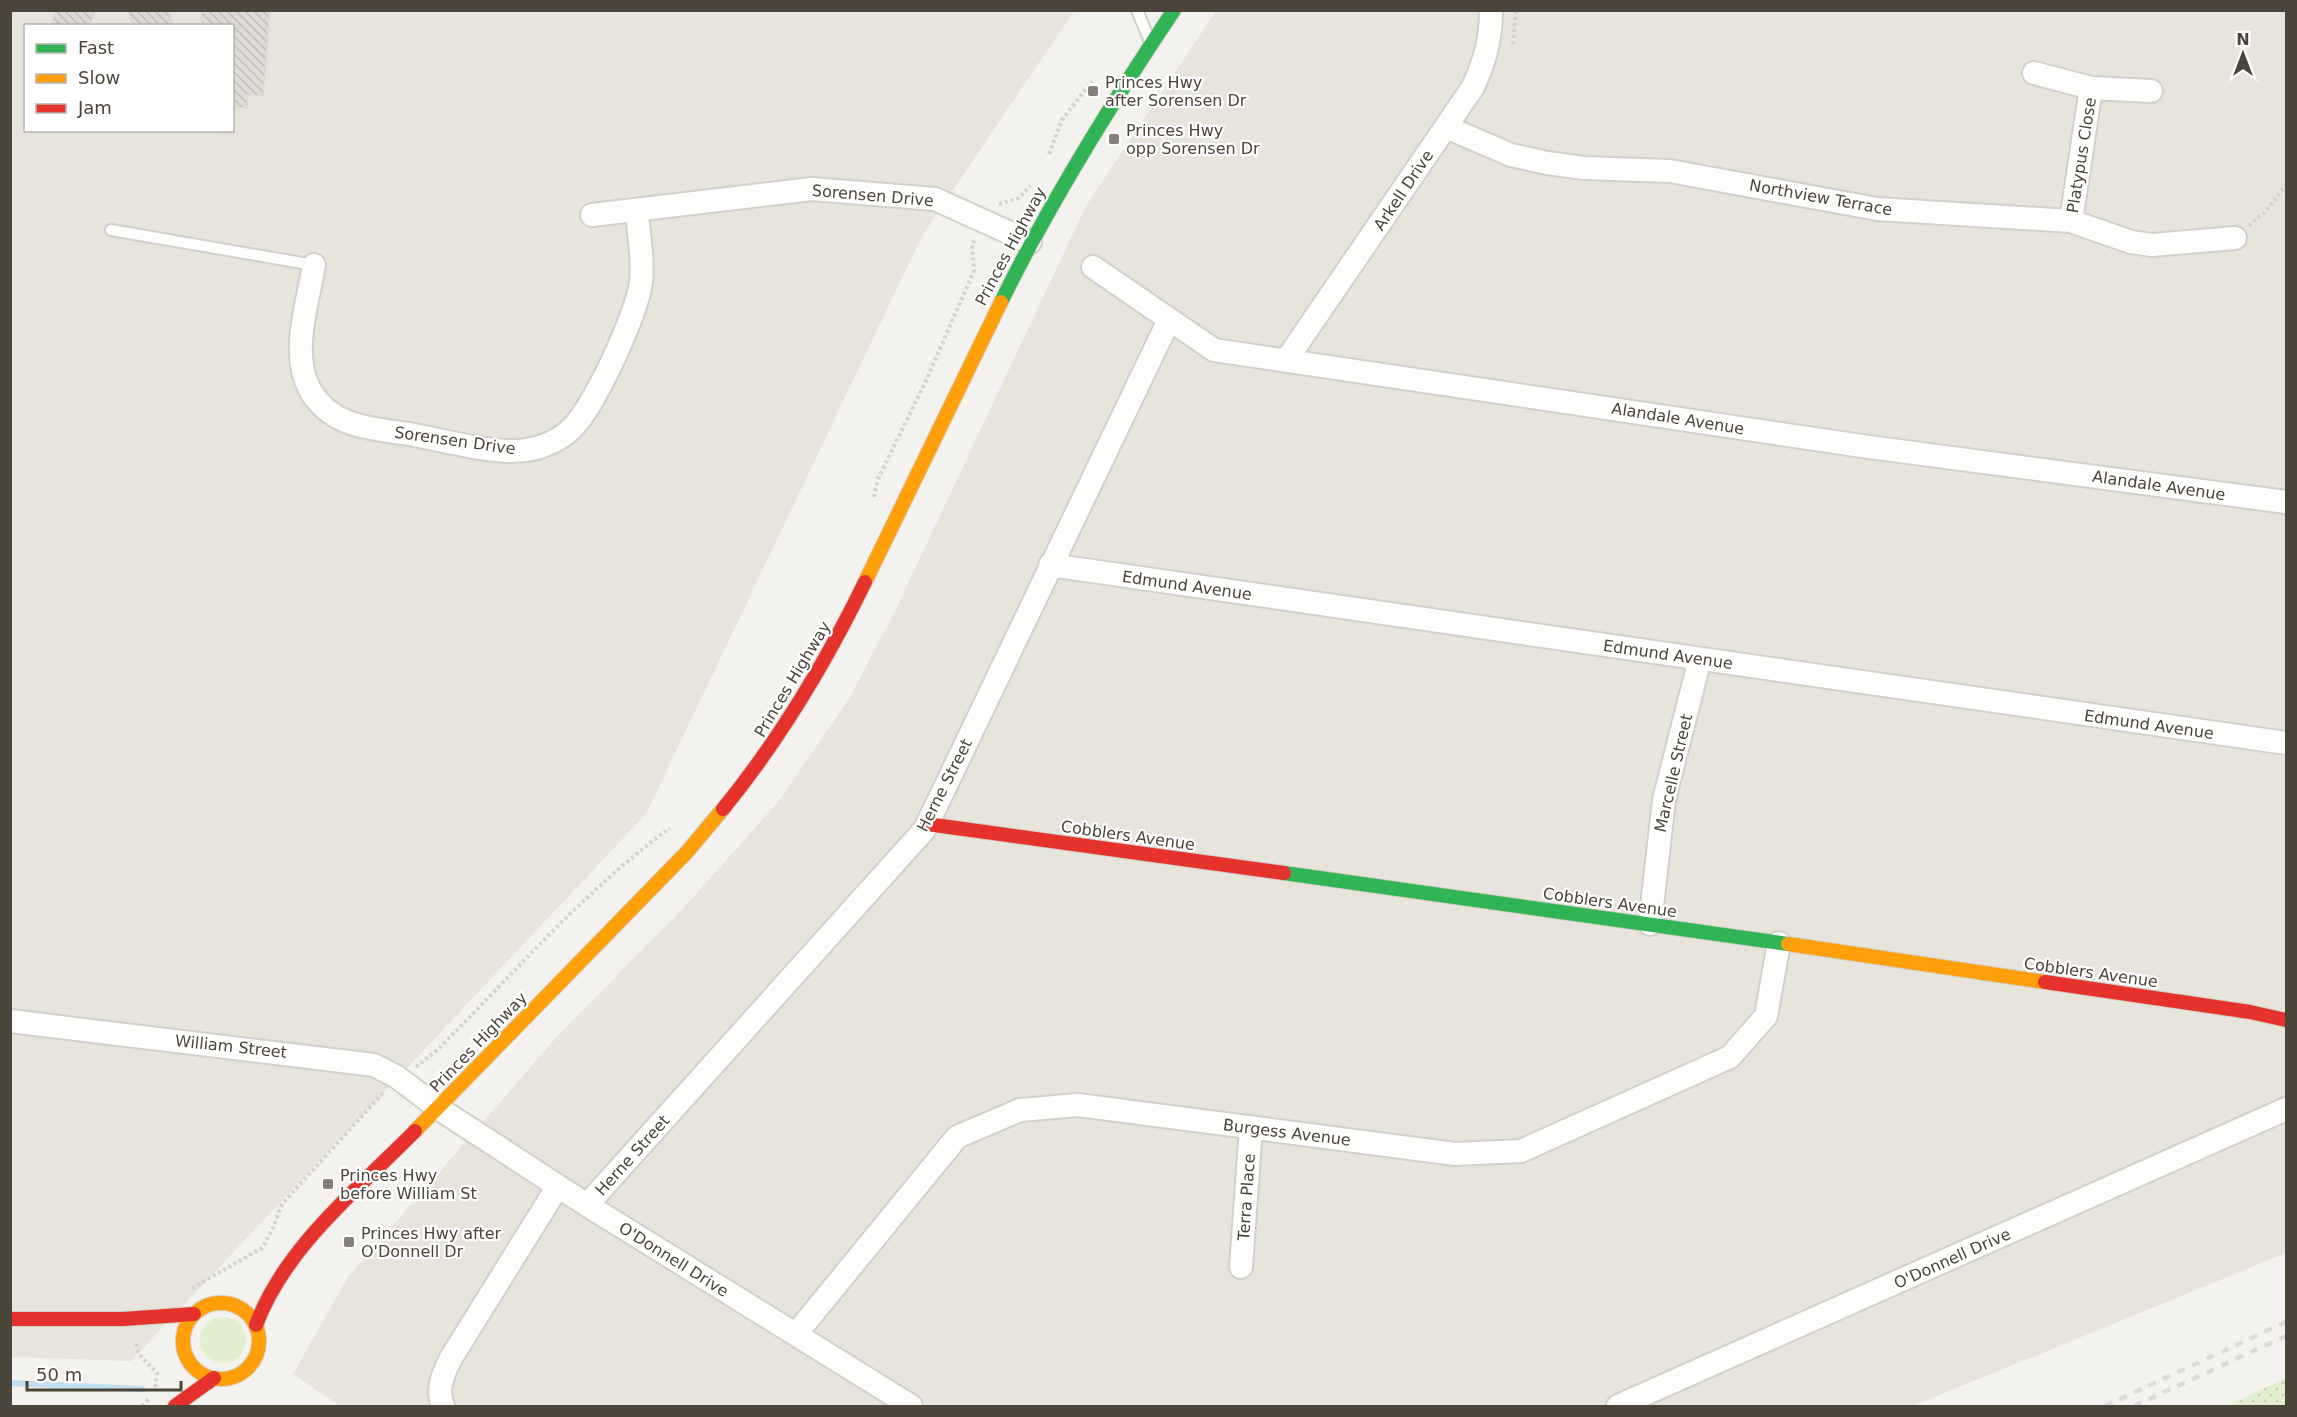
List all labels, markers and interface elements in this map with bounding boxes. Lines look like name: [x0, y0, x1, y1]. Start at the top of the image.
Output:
legend: [24, 24, 234, 132]
north arrow: [2213, 24, 2273, 84]
text: N: [2236, 30, 2250, 49]
text: Fast: [78, 37, 114, 58]
text: Slow: [78, 67, 120, 88]
place label: Princes Hwy after Sorensen Dr: [1105, 73, 1247, 110]
marker: Princes Hwy after Sorensen Dr: [1086, 84, 1100, 98]
street label: Platypus Close: [2063, 96, 2100, 214]
text: Jam: [77, 97, 112, 118]
place label: Princes Hwy opp Sorensen Dr: [1126, 121, 1260, 158]
marker: Princes Hwy opp Sorensen Dr: [1107, 132, 1121, 146]
street label: Arkell Drive: [1370, 147, 1437, 234]
street label: Northview Terrace: [1748, 176, 1894, 219]
street label: Sorensen Drive: [811, 181, 935, 210]
street label: Princes Highway: [971, 184, 1050, 309]
street label: Alandale Avenue: [1610, 399, 1746, 438]
street label: Sorensen Drive: [393, 423, 517, 458]
street label: Alandale Avenue: [2091, 467, 2227, 504]
street label: Edmund Avenue: [1121, 567, 1253, 604]
street label: Princes Highway: [750, 618, 834, 741]
street label: Edmund Avenue: [1602, 636, 1734, 673]
street label: Edmund Avenue: [2083, 706, 2215, 743]
street label: Marcelle Street: [1651, 712, 1696, 834]
street label: Herne Street: [913, 736, 976, 835]
street label: Cobblers Avenue: [1060, 817, 1196, 854]
street label: Cobblers Avenue: [1542, 884, 1678, 921]
street label: Cobblers Avenue: [2023, 954, 2159, 991]
street label: Princes Highway: [426, 988, 531, 1096]
street label: William Street: [174, 1031, 288, 1062]
street label: Herne Street: [591, 1111, 674, 1200]
street label: Burgess Avenue: [1222, 1115, 1352, 1150]
street label: Terra Place: [1234, 1153, 1259, 1242]
place label: Princes Hwy before William St: [340, 1166, 477, 1203]
marker: Princes Hwy before William St: [321, 1177, 335, 1191]
street label: O'Donnell Drive: [615, 1218, 732, 1301]
place label: Princes Hwy after O'Donnell Dr: [361, 1224, 502, 1261]
street label: O'Donnell Drive: [1891, 1224, 2014, 1293]
marker: Princes Hwy after O'Donnell Dr: [342, 1235, 356, 1249]
scale bar: [27, 1354, 182, 1392]
text: 50 m: [36, 1364, 82, 1385]

